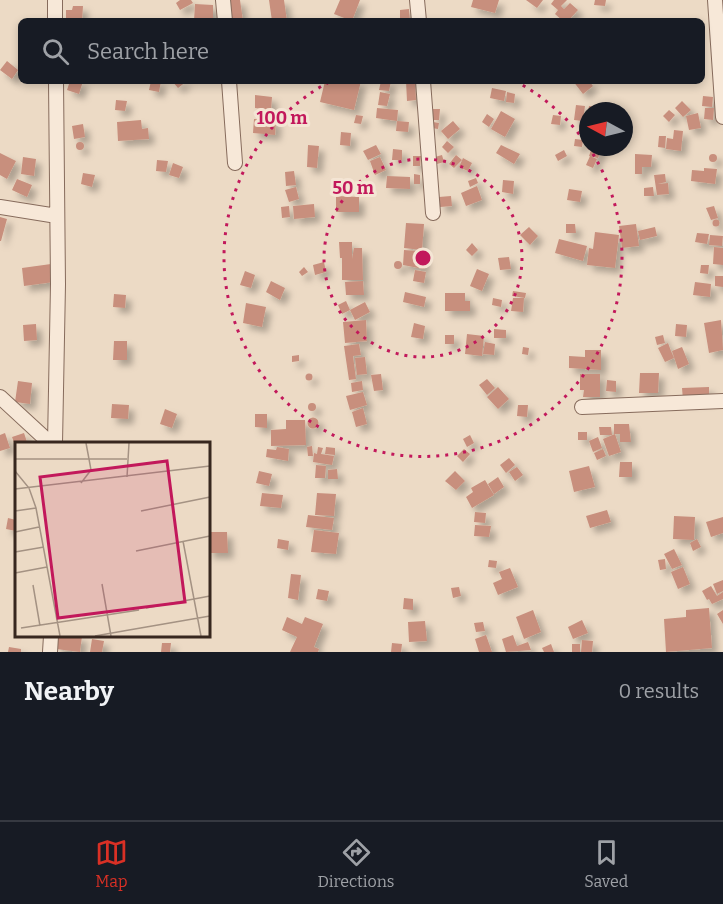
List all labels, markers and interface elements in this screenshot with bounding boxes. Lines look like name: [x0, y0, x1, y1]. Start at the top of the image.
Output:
search box: [18, 18, 705, 84]
icon: search: [39, 35, 72, 68]
text: Search here: [87, 38, 209, 65]
north arrow: [579, 102, 633, 156]
text: 100 m: [256, 107, 308, 129]
text: 50 m: [332, 177, 374, 199]
centre of rings: [413, 248, 433, 268]
inset map: [15, 442, 210, 637]
text: Nearby: [24, 676, 114, 707]
text: 0 results: [619, 679, 699, 703]
tab: Map: [95, 836, 128, 891]
tab: Directions: [318, 836, 395, 891]
tab: Saved: [584, 836, 628, 891]

